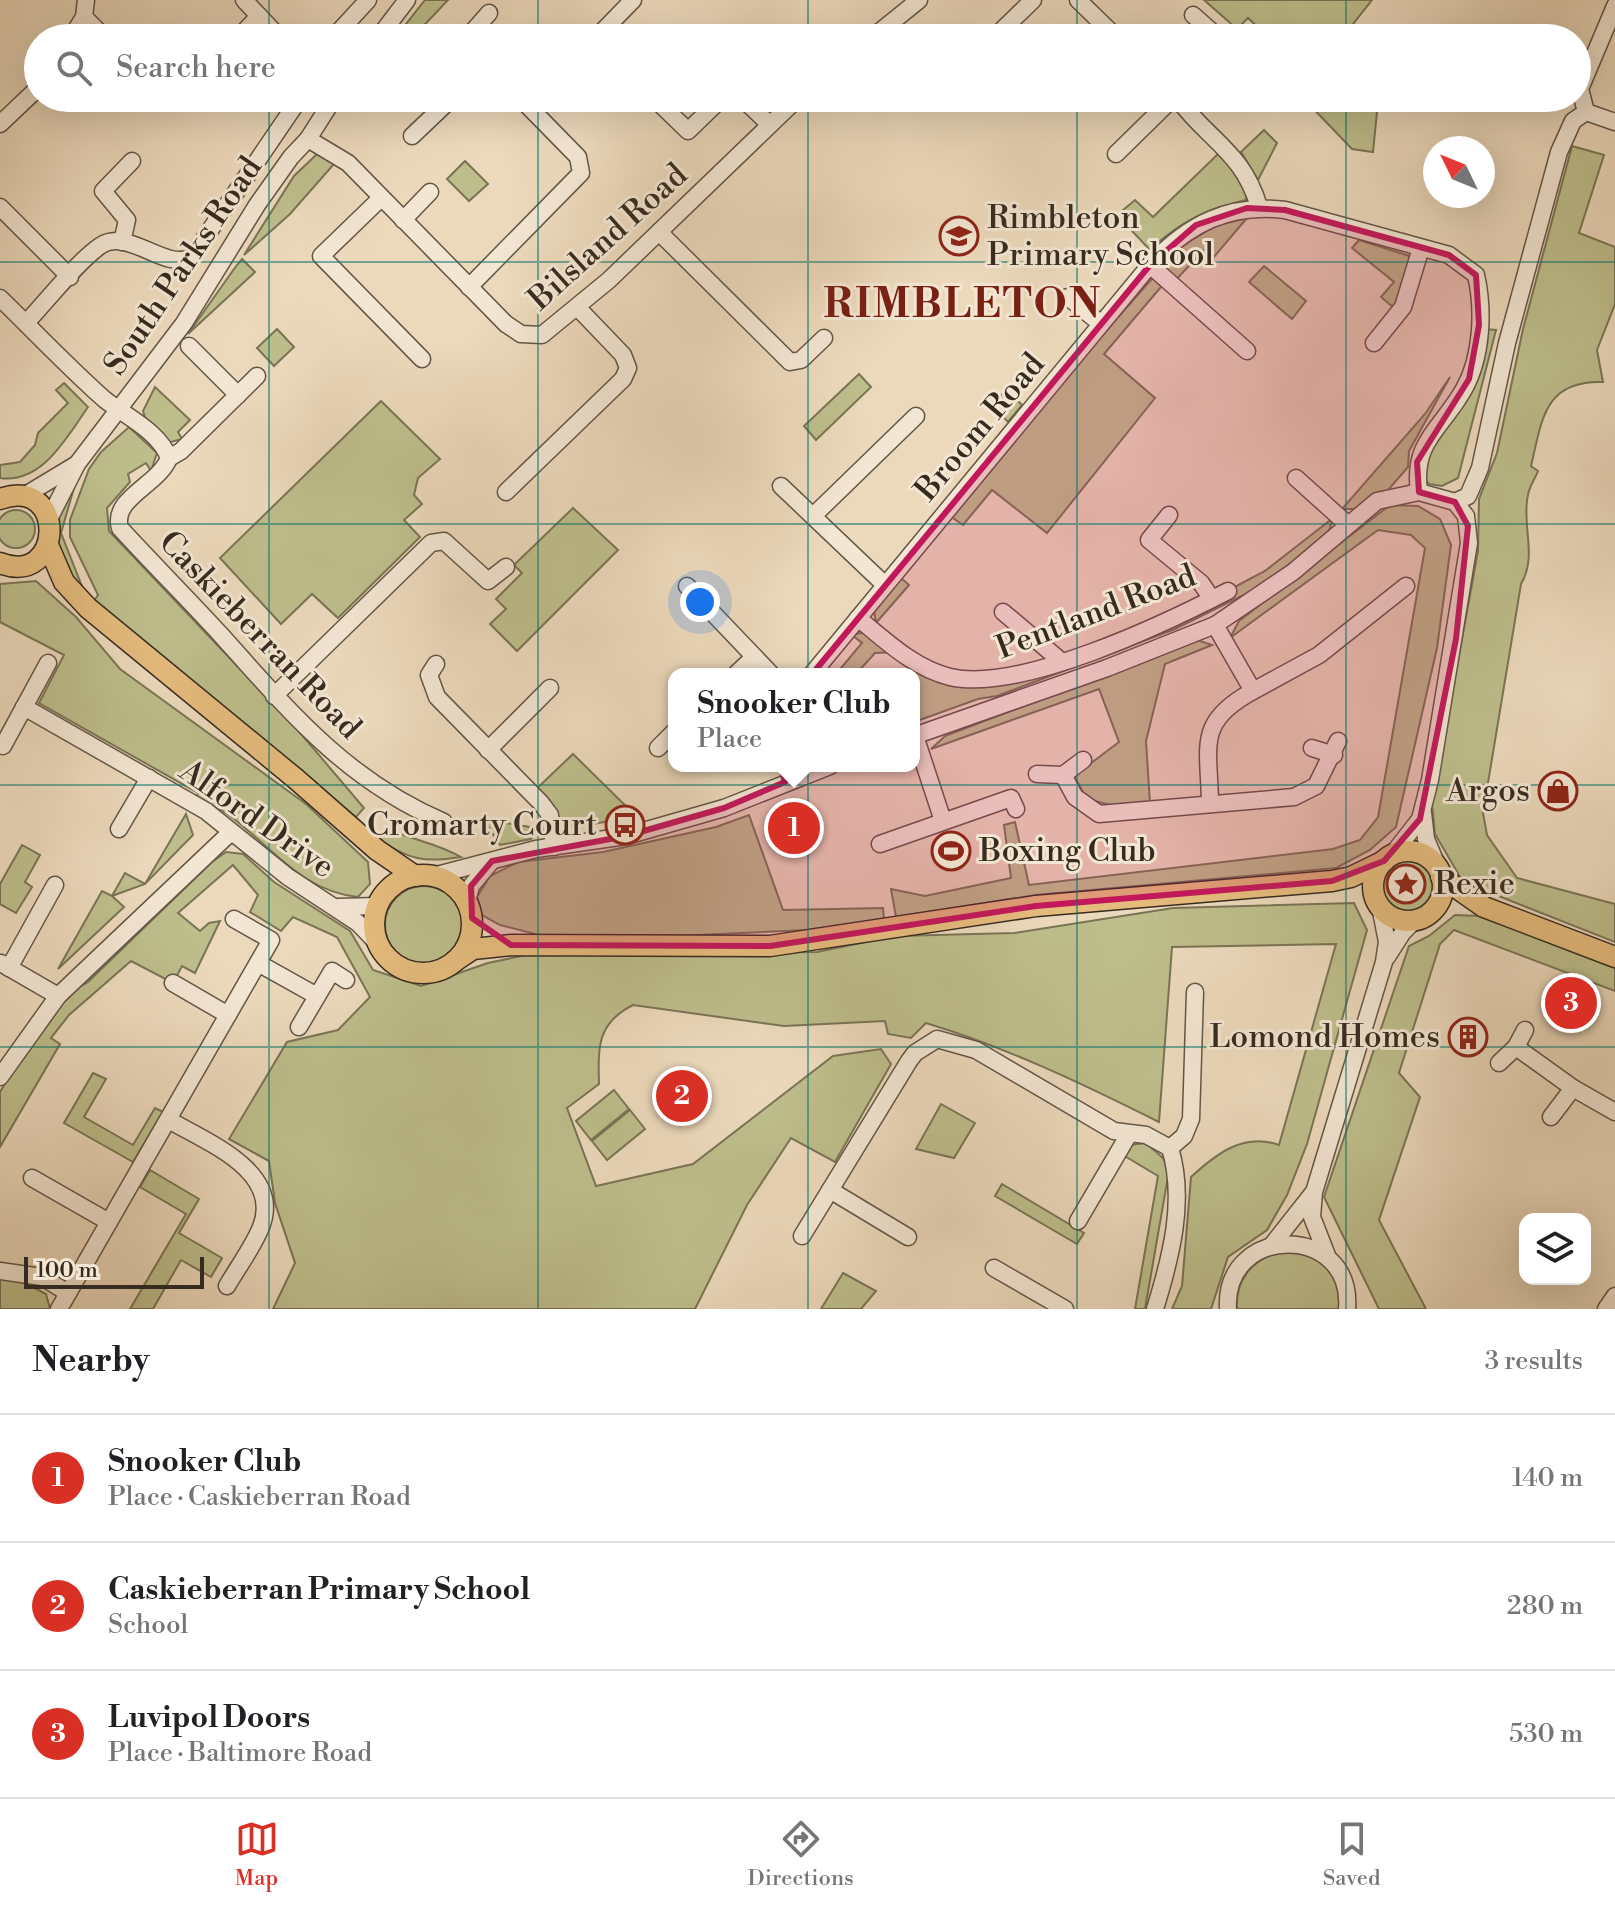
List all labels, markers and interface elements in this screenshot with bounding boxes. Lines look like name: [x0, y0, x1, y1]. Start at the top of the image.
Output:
search box: [24, 24, 1591, 112]
icon: search: [52, 46, 96, 90]
text: Search here: [116, 49, 276, 87]
north arrow: [1423, 136, 1495, 208]
street label: South Parks Road: [95, 149, 271, 383]
street label: Bilsland Road: [519, 155, 696, 320]
place label: Rimbleton Primary School: [987, 198, 1215, 275]
school or university icon: Rimbleton Primary School: [938, 215, 980, 257]
district label: RIMBLETON: [824, 280, 1102, 330]
street label: Broom Road: [906, 345, 1053, 510]
street label: Caskieberran Road: [150, 522, 370, 748]
street label: Pentland Road: [991, 556, 1201, 668]
your location: [680, 582, 720, 622]
popup: [668, 668, 920, 772]
text: Snooker Club: [697, 685, 891, 723]
text: Place: [697, 723, 762, 755]
street label: Alford Drive: [171, 750, 342, 887]
shop icon: Argos: [1537, 770, 1579, 812]
place label: Argos: [1445, 771, 1530, 811]
pin: 1: [768, 798, 820, 858]
bus stop icon: Cromarty Court: [604, 804, 646, 846]
place label: Cromarty Court: [367, 805, 597, 845]
sports icon: Boxing Club: [930, 830, 972, 872]
place label: Boxing Club: [978, 831, 1156, 871]
place icon: Rexie: [1385, 863, 1427, 905]
place label: Rexie: [1434, 864, 1515, 904]
pin: 3: [1545, 973, 1597, 1033]
building icon: Lomond Homes: [1447, 1016, 1489, 1058]
place label: Lomond Homes: [1209, 1017, 1440, 1057]
pin: 2: [656, 1066, 708, 1126]
map controls: [1519, 1213, 1591, 1285]
button: layers: [1519, 1213, 1591, 1285]
scale bar: [24, 1253, 204, 1289]
text: 100 m: [36, 1257, 98, 1284]
text: Nearby: [32, 1340, 150, 1382]
text: 3 results: [1485, 1345, 1583, 1377]
text: Snooker Club: [108, 1443, 301, 1481]
text: 1: [52, 1462, 64, 1494]
text: 140 m: [1512, 1462, 1583, 1494]
text: Place · Caskieberran Road: [108, 1481, 411, 1513]
text: Caskieberran Primary School: [108, 1571, 530, 1609]
text: 2: [50, 1590, 66, 1622]
text: 280 m: [1507, 1590, 1583, 1622]
text: School: [108, 1609, 188, 1641]
text: Luvipol Doors: [108, 1699, 310, 1737]
text: 3: [50, 1718, 66, 1750]
text: 530 m: [1509, 1718, 1583, 1750]
text: Place · Baltimore Road: [108, 1737, 372, 1769]
tab: Map: [235, 1817, 279, 1892]
tab: Directions: [748, 1817, 854, 1892]
tab: Saved: [1323, 1817, 1380, 1892]

